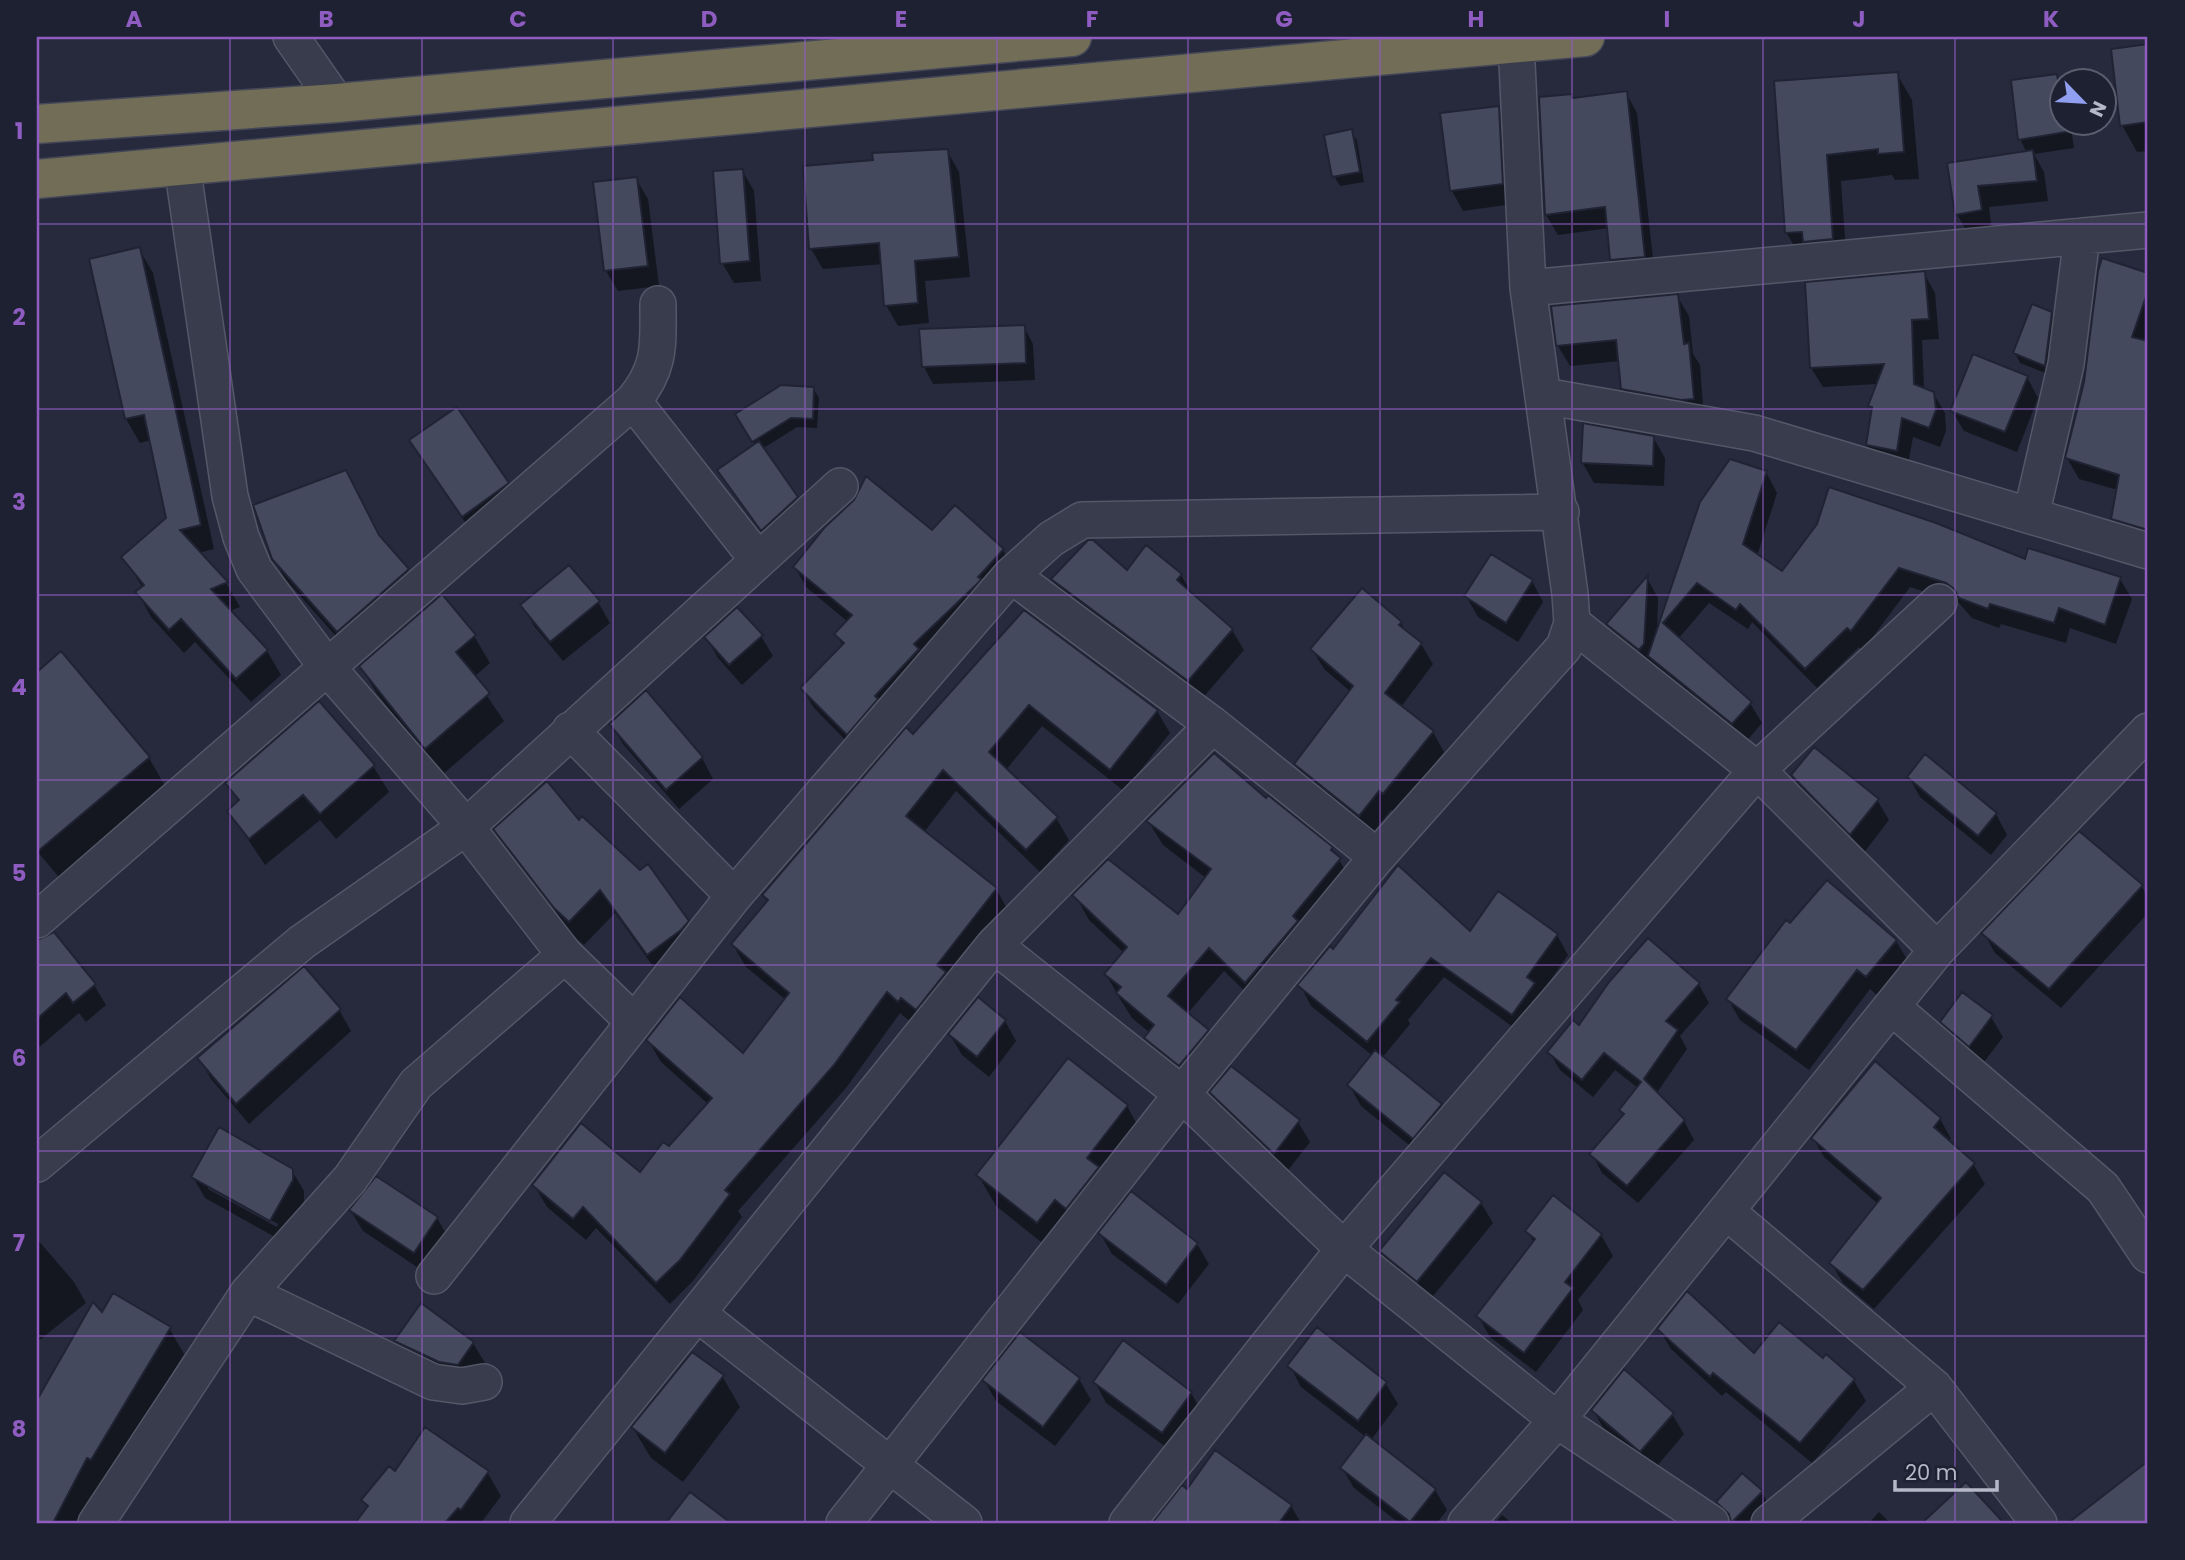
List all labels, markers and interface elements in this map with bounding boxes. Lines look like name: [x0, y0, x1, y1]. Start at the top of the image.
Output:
text: A: [126, 3, 143, 35]
text: B: [318, 3, 334, 35]
text: C: [509, 3, 527, 35]
text: D: [701, 3, 717, 35]
text: E: [895, 3, 907, 35]
text: F: [1086, 3, 1098, 35]
text: G: [1275, 3, 1293, 35]
text: H: [1468, 3, 1484, 35]
text: I: [1664, 3, 1670, 35]
text: J: [1852, 3, 1866, 35]
text: K: [2043, 3, 2059, 35]
north arrow: [2048, 66, 2118, 136]
text: N: [2083, 97, 2113, 121]
text: 1: [15, 115, 23, 147]
text: 2: [12, 301, 26, 333]
text: 3: [12, 486, 26, 518]
text: 4: [11, 671, 27, 703]
text: 5: [12, 857, 26, 889]
text: 6: [12, 1042, 26, 1074]
text: 7: [13, 1227, 25, 1259]
text: 8: [12, 1413, 26, 1445]
scale bar: [1895, 1448, 1996, 1492]
text: 20 m: [1905, 1458, 1958, 1487]

